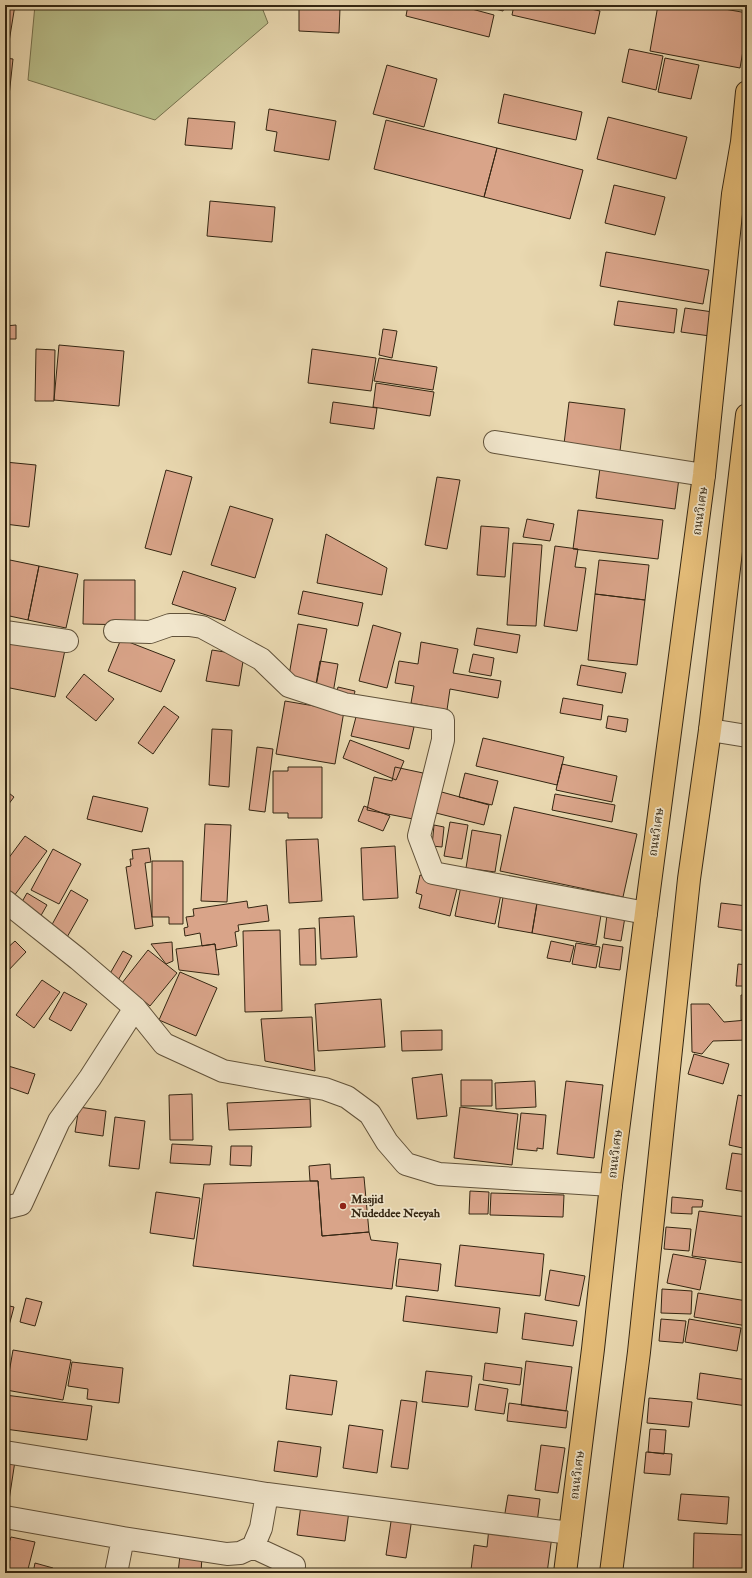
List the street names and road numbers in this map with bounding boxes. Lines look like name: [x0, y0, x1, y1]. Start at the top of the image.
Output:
street label: ถนนวิเศษ: [690, 485, 711, 536]
street label: ถนนวิเศษ: [646, 806, 667, 857]
street label: ถนนวิเศษ: [605, 1128, 626, 1179]
street label: ถนนวิเศษ: [567, 1449, 588, 1500]

